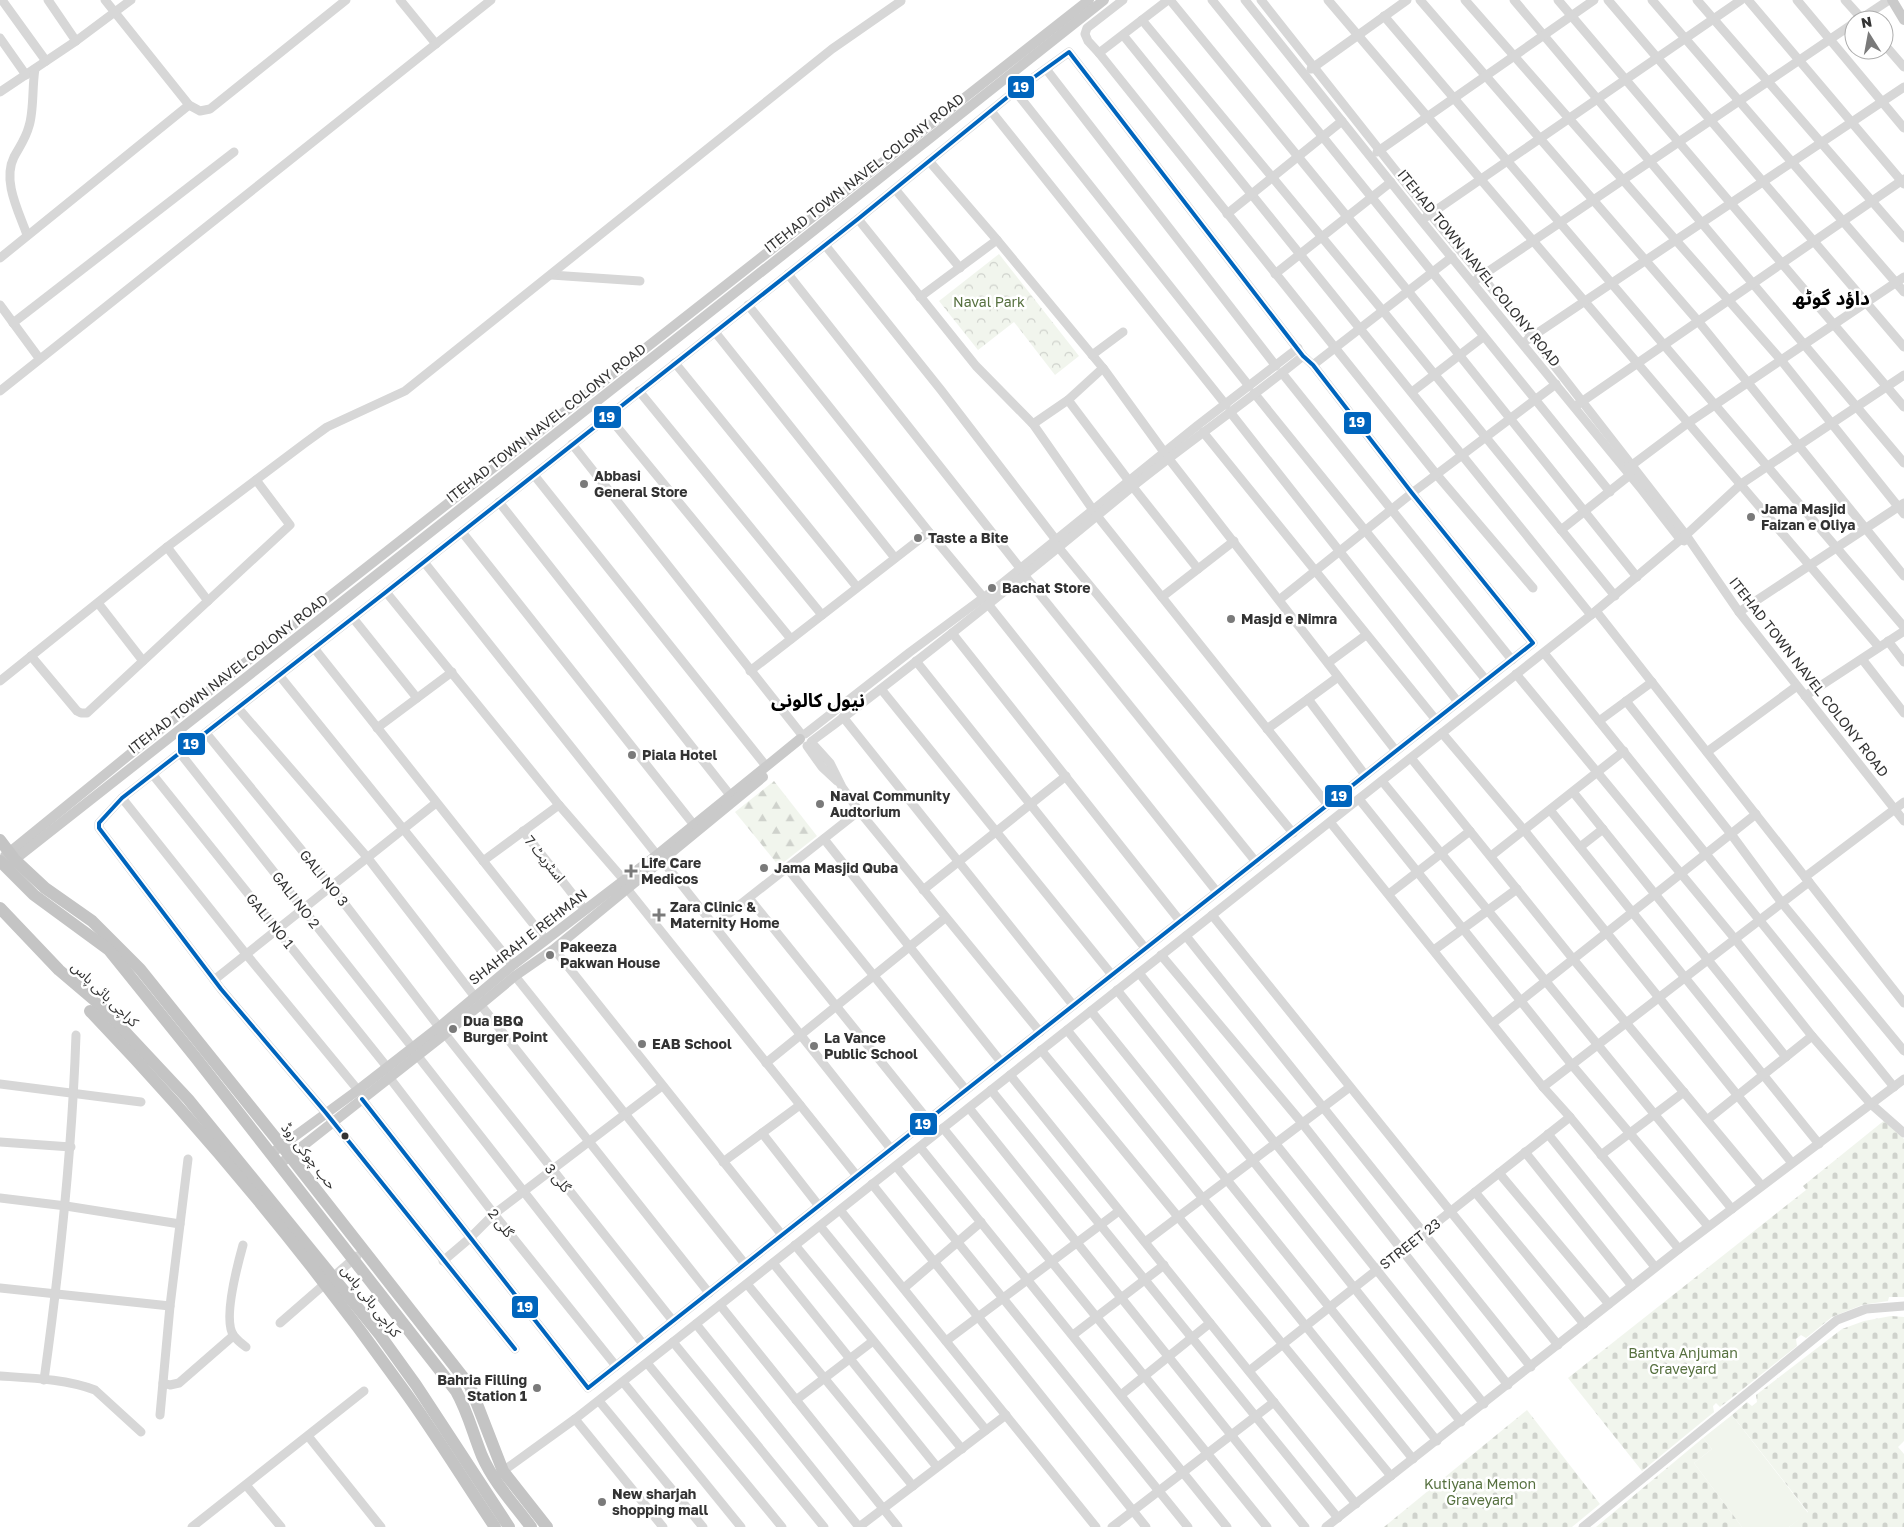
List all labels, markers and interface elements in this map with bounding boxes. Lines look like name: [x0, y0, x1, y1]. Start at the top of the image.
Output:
north arrow: [1844, 10, 1894, 60]
text: N: [1860, 12, 1873, 31]
line badge: 19: [1007, 75, 1035, 99]
text: 19: [1013, 78, 1029, 95]
street label: ITEHAD TOWN NAVEL COLONY ROAD: [760, 89, 967, 256]
street label: ITEHAD TOWN NAVEL COLONY ROAD: [1394, 166, 1564, 370]
district label: داؤد گوٹھ: [1792, 286, 1870, 309]
park label: Naval Park: [953, 293, 1025, 310]
street label: ITEHAD TOWN NAVEL COLONY ROAD: [442, 339, 649, 506]
line badge: 19: [593, 405, 622, 429]
text: 19: [599, 408, 615, 425]
line badge: 19: [1343, 411, 1372, 435]
text: 19: [1349, 413, 1365, 430]
place label: Abbasi General Store: [594, 467, 688, 500]
marker: Abbasi General Store: [578, 478, 590, 490]
place label: Jama Masjid Faizan e Oliya: [1761, 500, 1855, 533]
marker: Jama Masjid Faizan e Oliya: [1745, 511, 1757, 523]
place label: Taste a Bite: [928, 529, 1008, 546]
marker: Taste a Bite: [912, 532, 924, 544]
street label: ITEHAD TOWN NAVEL COLONY ROAD: [1726, 573, 1893, 780]
place label: Bachat Store: [1002, 579, 1090, 596]
marker: Bachat Store: [986, 582, 998, 594]
street label: ITEHAD TOWN NAVEL COLONY ROAD: [124, 590, 331, 757]
place label: Masjd e Nimra: [1241, 610, 1337, 627]
marker: Masjd e Nimra: [1225, 613, 1237, 625]
district label: نیول کالونی: [771, 688, 865, 712]
line badge: 19: [177, 732, 206, 756]
text: 19: [183, 735, 199, 752]
place label: Piala Hotel: [642, 746, 717, 763]
marker: Piala Hotel: [626, 749, 638, 761]
line badge: 19: [1324, 784, 1353, 808]
place label: Naval Community Audtorium: [830, 787, 951, 820]
text: 19: [1331, 787, 1347, 804]
marker: Naval Community Audtorium: [814, 798, 826, 810]
street label: اسٹریٹ 7: [521, 832, 569, 886]
street label: GALI NO 3: [297, 846, 352, 909]
place label: Life Care Medicos: [641, 854, 701, 887]
place label: Jama Masjid Quba: [774, 859, 898, 876]
marker: Jama Masjid Quba: [758, 862, 770, 874]
marker: Life Care Medicos: [625, 865, 637, 877]
street label: GALI NO 2: [269, 868, 324, 932]
street label: SHAHRAH E REHMAN: [465, 885, 590, 988]
street label: GALI NO 1: [243, 890, 298, 952]
place label: Zara Clinic & Maternity Home: [670, 898, 779, 931]
marker: Zara Clinic & Maternity Home: [652, 908, 666, 922]
place label: Pakeeza Pakwan House: [560, 938, 660, 971]
marker: Pakeeza Pakwan House: [544, 949, 556, 961]
street label: کراچی بائی پاس: [67, 957, 143, 1032]
place label: Dua BBQ Burger Point: [463, 1012, 548, 1045]
marker: Dua BBQ Burger Point: [447, 1023, 459, 1035]
place label: La Vance Public School: [824, 1029, 918, 1062]
place label: EAB School: [652, 1035, 732, 1052]
marker: EAB School: [636, 1038, 648, 1050]
marker: La Vance Public School: [808, 1040, 820, 1052]
line badge: 19: [909, 1112, 938, 1136]
text: 19: [915, 1115, 931, 1132]
street label: حب چوکی روڈ: [277, 1119, 341, 1194]
unlabelled marker: [340, 1131, 350, 1141]
street label: گلی 3: [541, 1160, 575, 1196]
street label: گلی 2: [484, 1205, 518, 1241]
street label: STREET 23: [1376, 1215, 1444, 1273]
street label: کراچی بائی پاس: [336, 1261, 405, 1342]
line badge: 19: [511, 1295, 539, 1319]
text: 19: [517, 1298, 533, 1315]
park label: Bantva Anjuman Graveyard: [1628, 1344, 1738, 1377]
place label: Bahria Filling Station 1: [437, 1371, 527, 1404]
marker: Bahria Filling Station 1: [531, 1382, 543, 1394]
park label: Kutiyana Memon Graveyard: [1424, 1475, 1536, 1508]
place label: New sharjah shopping mall: [612, 1485, 708, 1518]
marker: New sharjah shopping mall: [596, 1496, 608, 1508]

